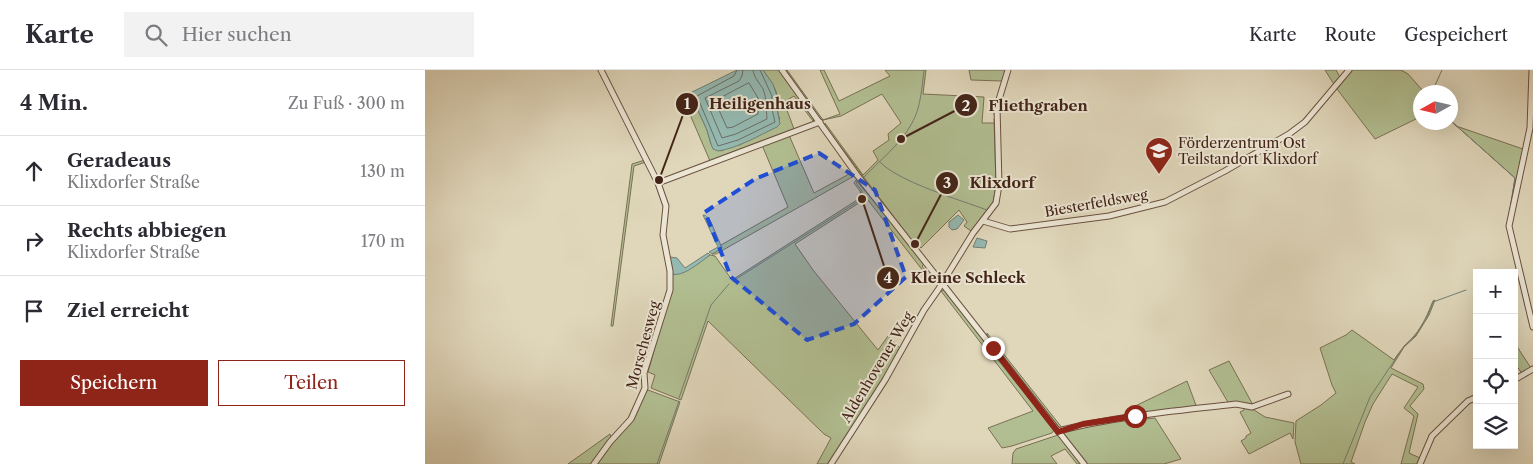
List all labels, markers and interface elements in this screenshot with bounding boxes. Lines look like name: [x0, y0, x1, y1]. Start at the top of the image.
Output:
search box: [124, 12, 474, 57]
text: Karte: [25, 20, 94, 49]
icon: search: [142, 21, 170, 49]
text: Hier suchen: [182, 23, 292, 46]
text: Karte: [1249, 24, 1297, 46]
text: Route: [1325, 24, 1376, 46]
text: Gespeichert: [1404, 24, 1508, 46]
north arrow: [1413, 85, 1458, 130]
callout: Heiligenhaus: [674, 89, 821, 119]
text: 4 Min.: [20, 90, 88, 115]
callout: Fliethgraben: [954, 90, 1098, 120]
text: Zu Fuß · 300 m: [288, 93, 405, 113]
text: 1: [684, 94, 691, 113]
text: Heiligenhaus: [709, 94, 811, 113]
text: 2: [962, 96, 971, 115]
text: Fliethgraben: [988, 96, 1089, 115]
place label: Förderzentrum Ost Teilstandort Klixdorf: [1178, 134, 1319, 168]
school or university icon: Förderzentrum Ost Teilstandort Klixdorf: [1144, 136, 1174, 175]
text: Geradeaus: [67, 149, 171, 172]
icon: ahead: [20, 157, 48, 185]
text: 130 m: [360, 161, 405, 181]
callout: Klixdorf: [934, 168, 1044, 198]
text: Klixdorfer Straße: [67, 172, 200, 192]
text: 3: [943, 173, 951, 192]
text: Klixdorf: [969, 173, 1037, 192]
street label: Biesterfeldsweg: [1043, 185, 1150, 221]
text: Rechts abbiegen: [67, 219, 227, 242]
icon: right: [20, 227, 48, 255]
text: 170 m: [361, 231, 405, 251]
text: Klixdorfer Straße: [67, 242, 200, 262]
callout: Kleine Schleck: [876, 263, 1036, 293]
text: 4: [884, 268, 893, 287]
text: Kleine Schleck: [910, 268, 1027, 287]
map controls: [1473, 269, 1518, 449]
button: +: [1473, 269, 1518, 314]
icon: arrive: [20, 297, 48, 325]
street label: Morschesweg: [623, 298, 664, 391]
text: Ziel erreicht: [67, 299, 189, 322]
street label: Aldenhovener Weg: [836, 308, 918, 427]
button: −: [1473, 314, 1518, 359]
route end: [982, 337, 1005, 360]
button: locate: [1473, 359, 1518, 404]
button: Speichern: [20, 360, 208, 406]
button: Teilen: [218, 360, 405, 406]
button: layers: [1473, 404, 1518, 449]
route start: [1124, 405, 1147, 428]

